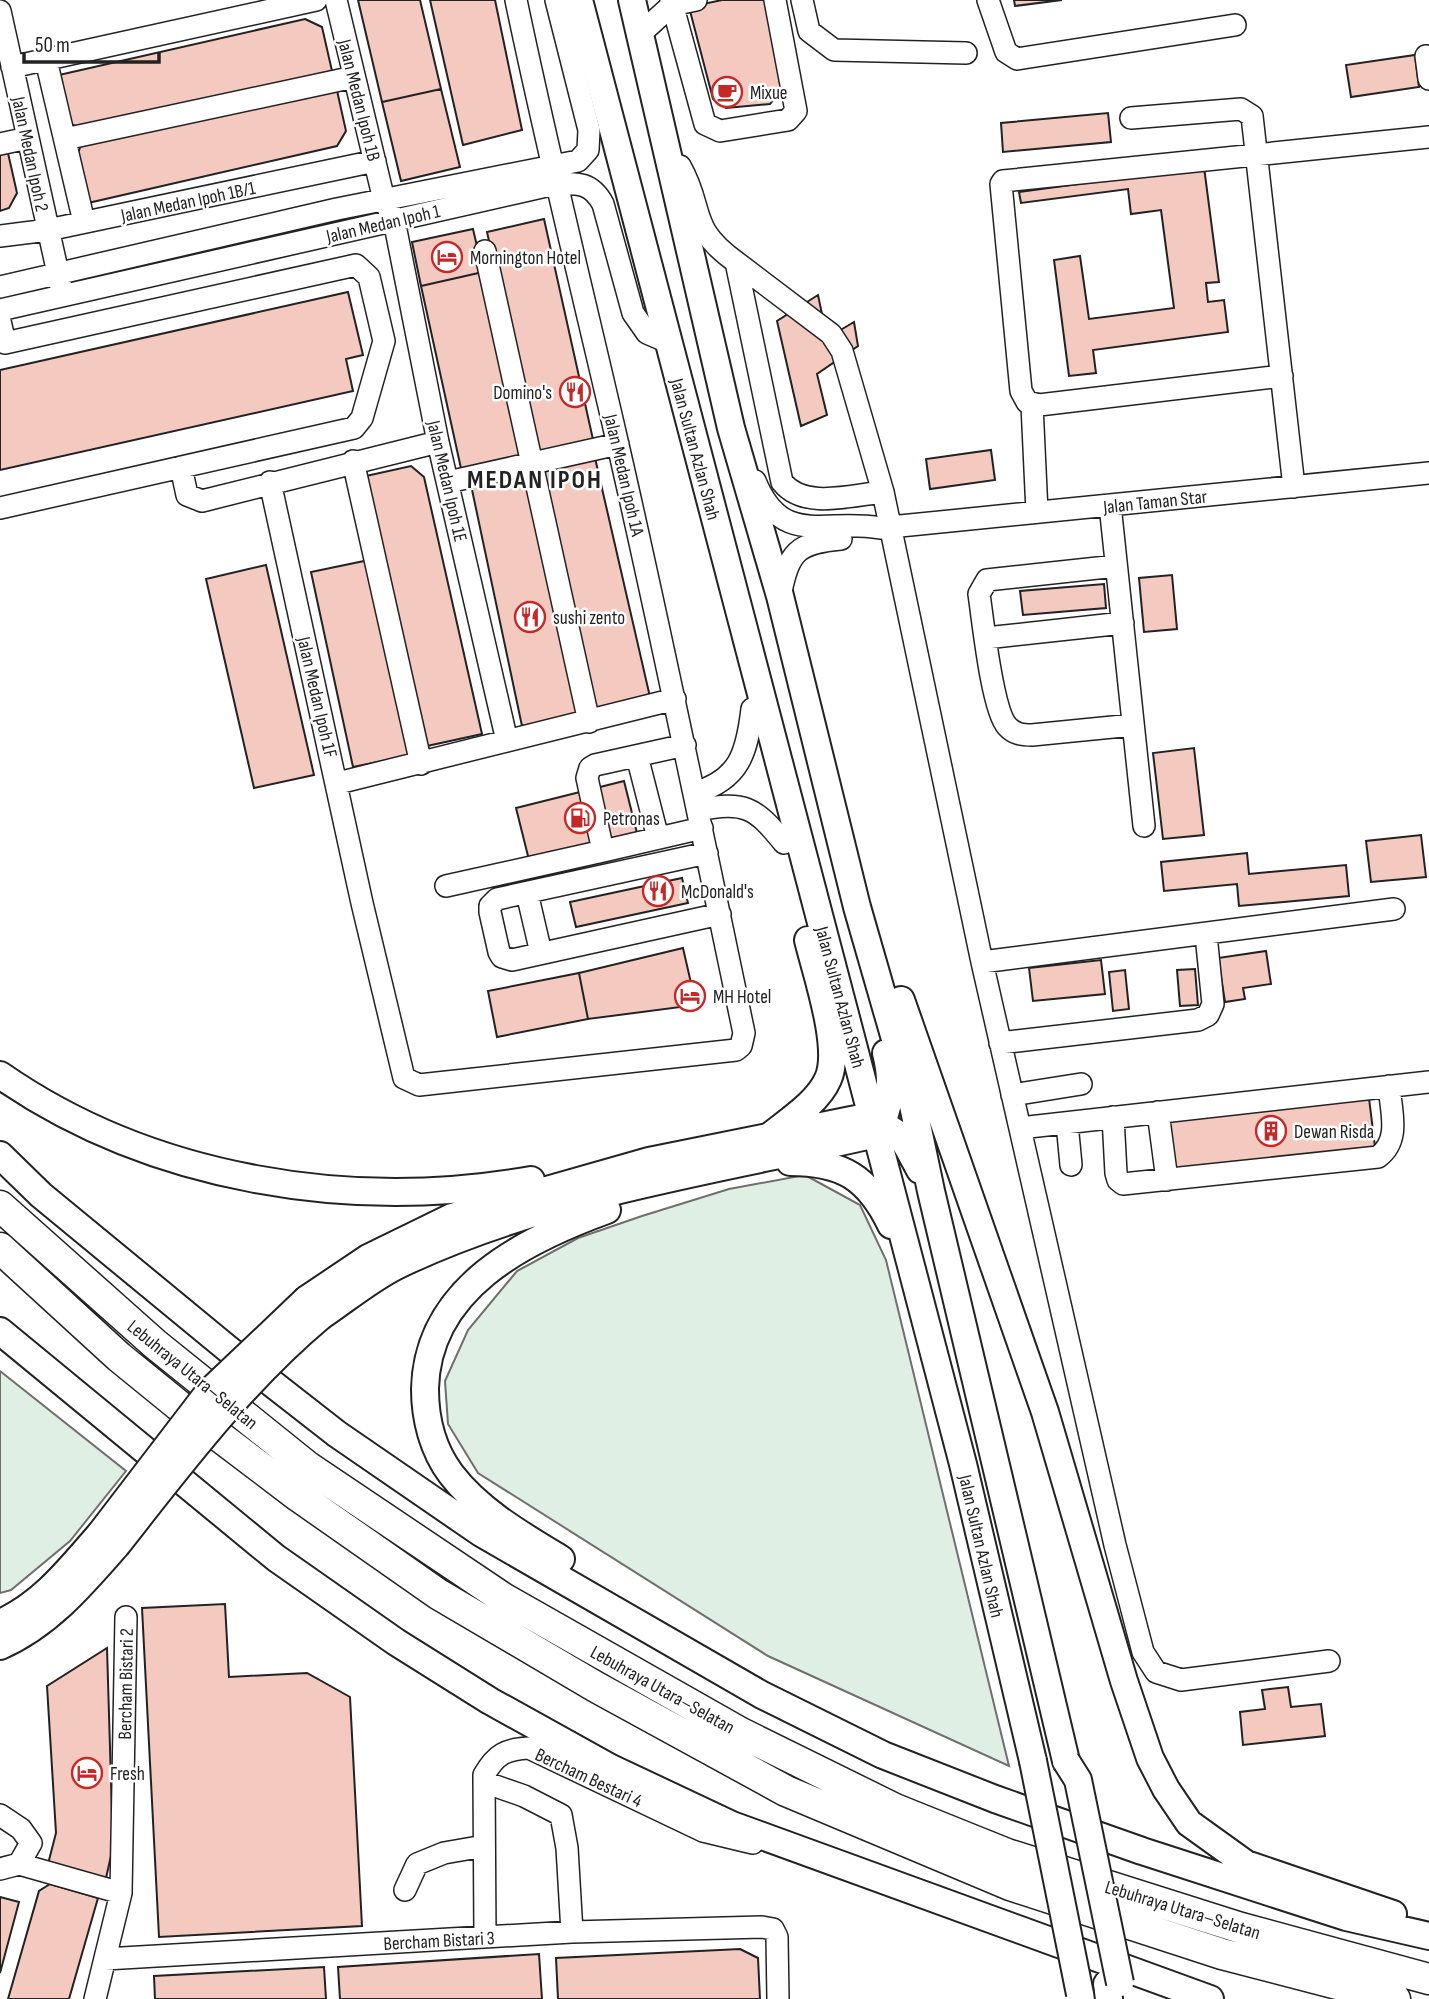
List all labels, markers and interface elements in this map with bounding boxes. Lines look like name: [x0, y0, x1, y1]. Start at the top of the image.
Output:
scale bar: [24, 21, 159, 65]
text: 50 m: [35, 33, 70, 58]
street label: Jalan Medan Ipoh 1B: [332, 36, 385, 164]
cafe icon: Mixue: [710, 75, 744, 109]
place label: Mixue: [750, 82, 787, 105]
street label: Jalan Medan Ipoh 2: [6, 94, 53, 214]
street label: Jalan Medan Ipoh 1B/1: [118, 177, 258, 228]
street label: Jalan Medan Ipoh 1: [323, 200, 443, 249]
hotel icon: Mornington Hotel: [430, 240, 464, 274]
place label: Mornington Hotel: [470, 247, 581, 270]
restaurant icon: Domino's: [558, 375, 592, 409]
street label: Jalan Sultan Azlan Shah: [664, 375, 725, 523]
place label: Domino's: [493, 382, 552, 405]
street label: Jalan Medan Ipoh 1A: [598, 411, 649, 539]
street label: Jalan Medan Ipoh 1E: [421, 417, 472, 544]
district label: MEDAN IPOH: [467, 465, 603, 496]
street label: Jalan Taman Star: [1101, 486, 1209, 519]
restaurant icon: sushi zento: [513, 600, 547, 634]
place label: sushi zento: [553, 607, 625, 630]
street label: Jalan Medan Ipoh 1F: [291, 634, 342, 760]
fuel station icon: Petronas: [563, 801, 597, 835]
place label: Petronas: [603, 808, 660, 831]
restaurant icon: McDonald's: [641, 874, 675, 908]
place label: McDonald's: [681, 881, 754, 904]
street label: Jalan Sultan Azlan Shah: [809, 923, 870, 1071]
hotel icon: MH Hotel: [673, 979, 707, 1013]
place label: MH Hotel: [713, 986, 771, 1009]
building icon: Dewan Risda: [1254, 1114, 1288, 1148]
place label: Dewan Risda: [1294, 1121, 1374, 1144]
street label: Lebuhraya Utara–Selatan: [122, 1315, 262, 1435]
street label: Jalan Sultan Azlan Shah: [953, 1472, 1008, 1620]
street label: Bercham Bistari 2: [114, 1628, 139, 1740]
street label: Lebuhraya Utara–Selatan: [586, 1641, 738, 1739]
street label: Bercham Bestari 4: [531, 1744, 646, 1813]
hotel icon: Fresh: [70, 1756, 104, 1790]
place label: Fresh: [110, 1763, 145, 1786]
street label: Lebuhraya Utara–Selatan: [1102, 1876, 1263, 1945]
street label: Bercham Bistari 3: [383, 1927, 495, 1956]

